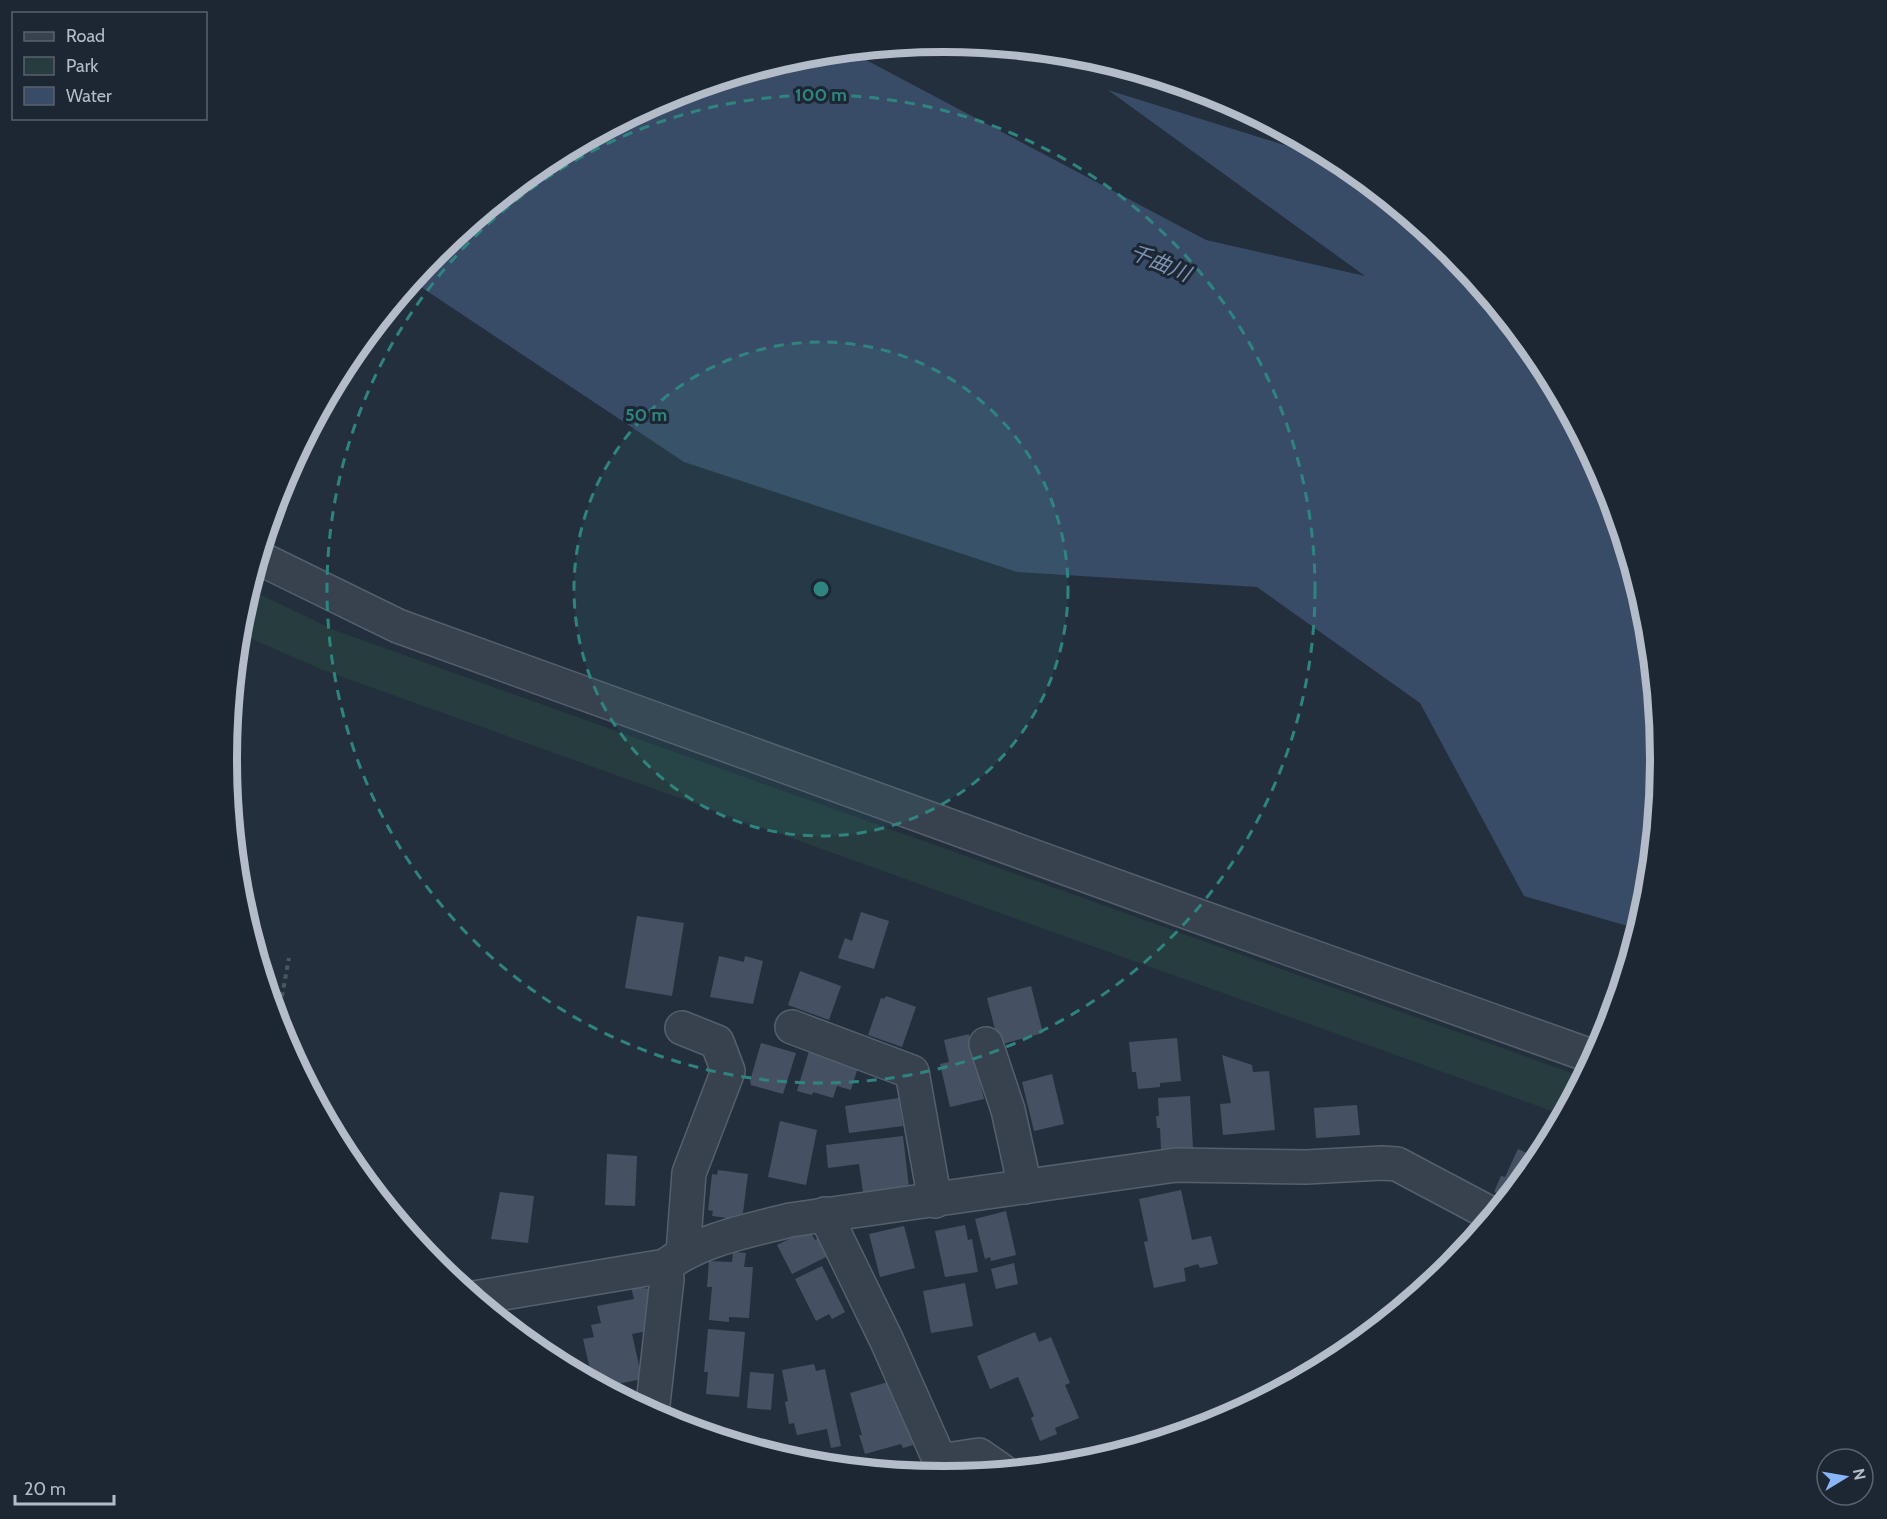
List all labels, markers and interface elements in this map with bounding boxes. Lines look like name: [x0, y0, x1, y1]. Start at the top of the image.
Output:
legend: [12, 12, 207, 120]
text: Road: [66, 25, 105, 47]
text: Park: [66, 55, 99, 77]
text: 100 m: [795, 84, 847, 106]
text: Water: [66, 85, 112, 107]
water label: 千曲川: [1126, 239, 1196, 287]
text: 50 m: [625, 404, 667, 426]
centre of rings: [811, 579, 831, 599]
north arrow: [1815, 1447, 1875, 1507]
text: N: [1849, 1467, 1870, 1482]
scale bar: [15, 1468, 114, 1506]
text: 20 m: [24, 1478, 66, 1500]

